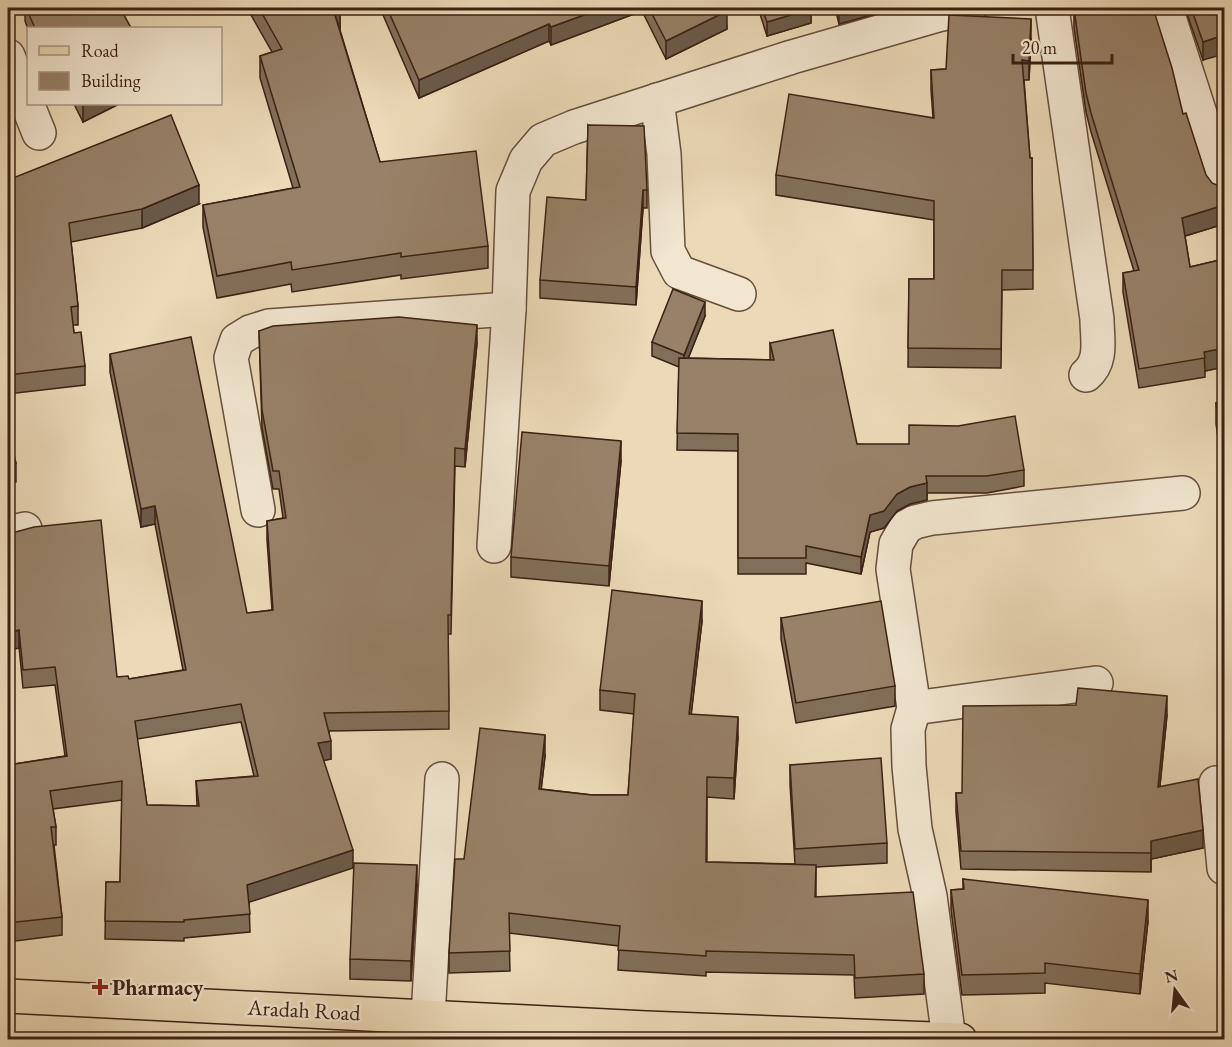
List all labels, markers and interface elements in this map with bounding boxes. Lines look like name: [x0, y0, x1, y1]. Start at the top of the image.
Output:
legend: [27, 27, 222, 105]
scale bar: [1013, 27, 1112, 65]
text: 20 m: [1022, 36, 1057, 59]
text: Road: [81, 39, 120, 62]
text: Building: [81, 69, 141, 92]
north arrow: [1145, 960, 1205, 1020]
text: N: [1162, 964, 1180, 988]
place label: Pharmacy: [112, 973, 204, 1002]
marker: Pharmacy: [93, 980, 107, 994]
street label: Aradah Road: [246, 993, 362, 1027]

